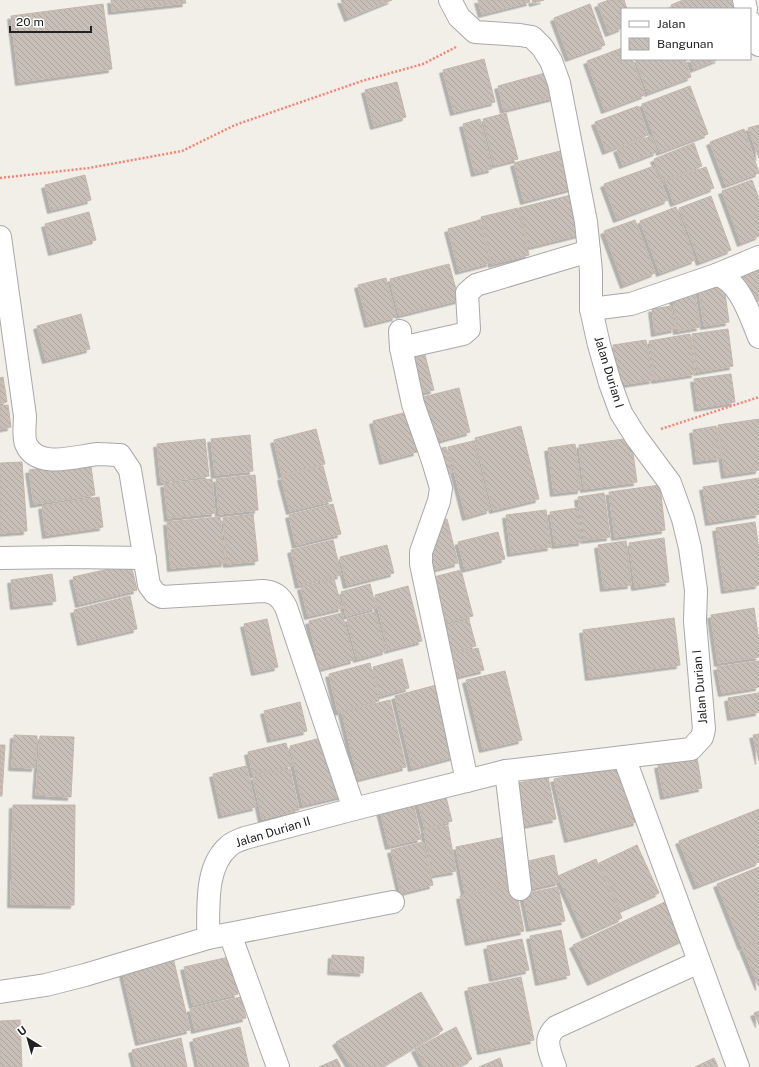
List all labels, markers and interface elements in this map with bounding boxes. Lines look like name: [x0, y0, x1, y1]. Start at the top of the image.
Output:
scale bar: [10, 8, 91, 34]
legend: [621, 8, 751, 60]
text: 20 m: [16, 15, 44, 29]
text: Jalan: [657, 17, 686, 31]
text: Bangunan: [657, 37, 713, 51]
street label: Jalan Durian I: [591, 334, 627, 410]
street label: Jalan Durian I: [690, 649, 710, 725]
street label: Jalan Durian II: [234, 814, 312, 850]
north arrow: [8, 1019, 48, 1059]
text: U: [15, 1024, 29, 1038]

